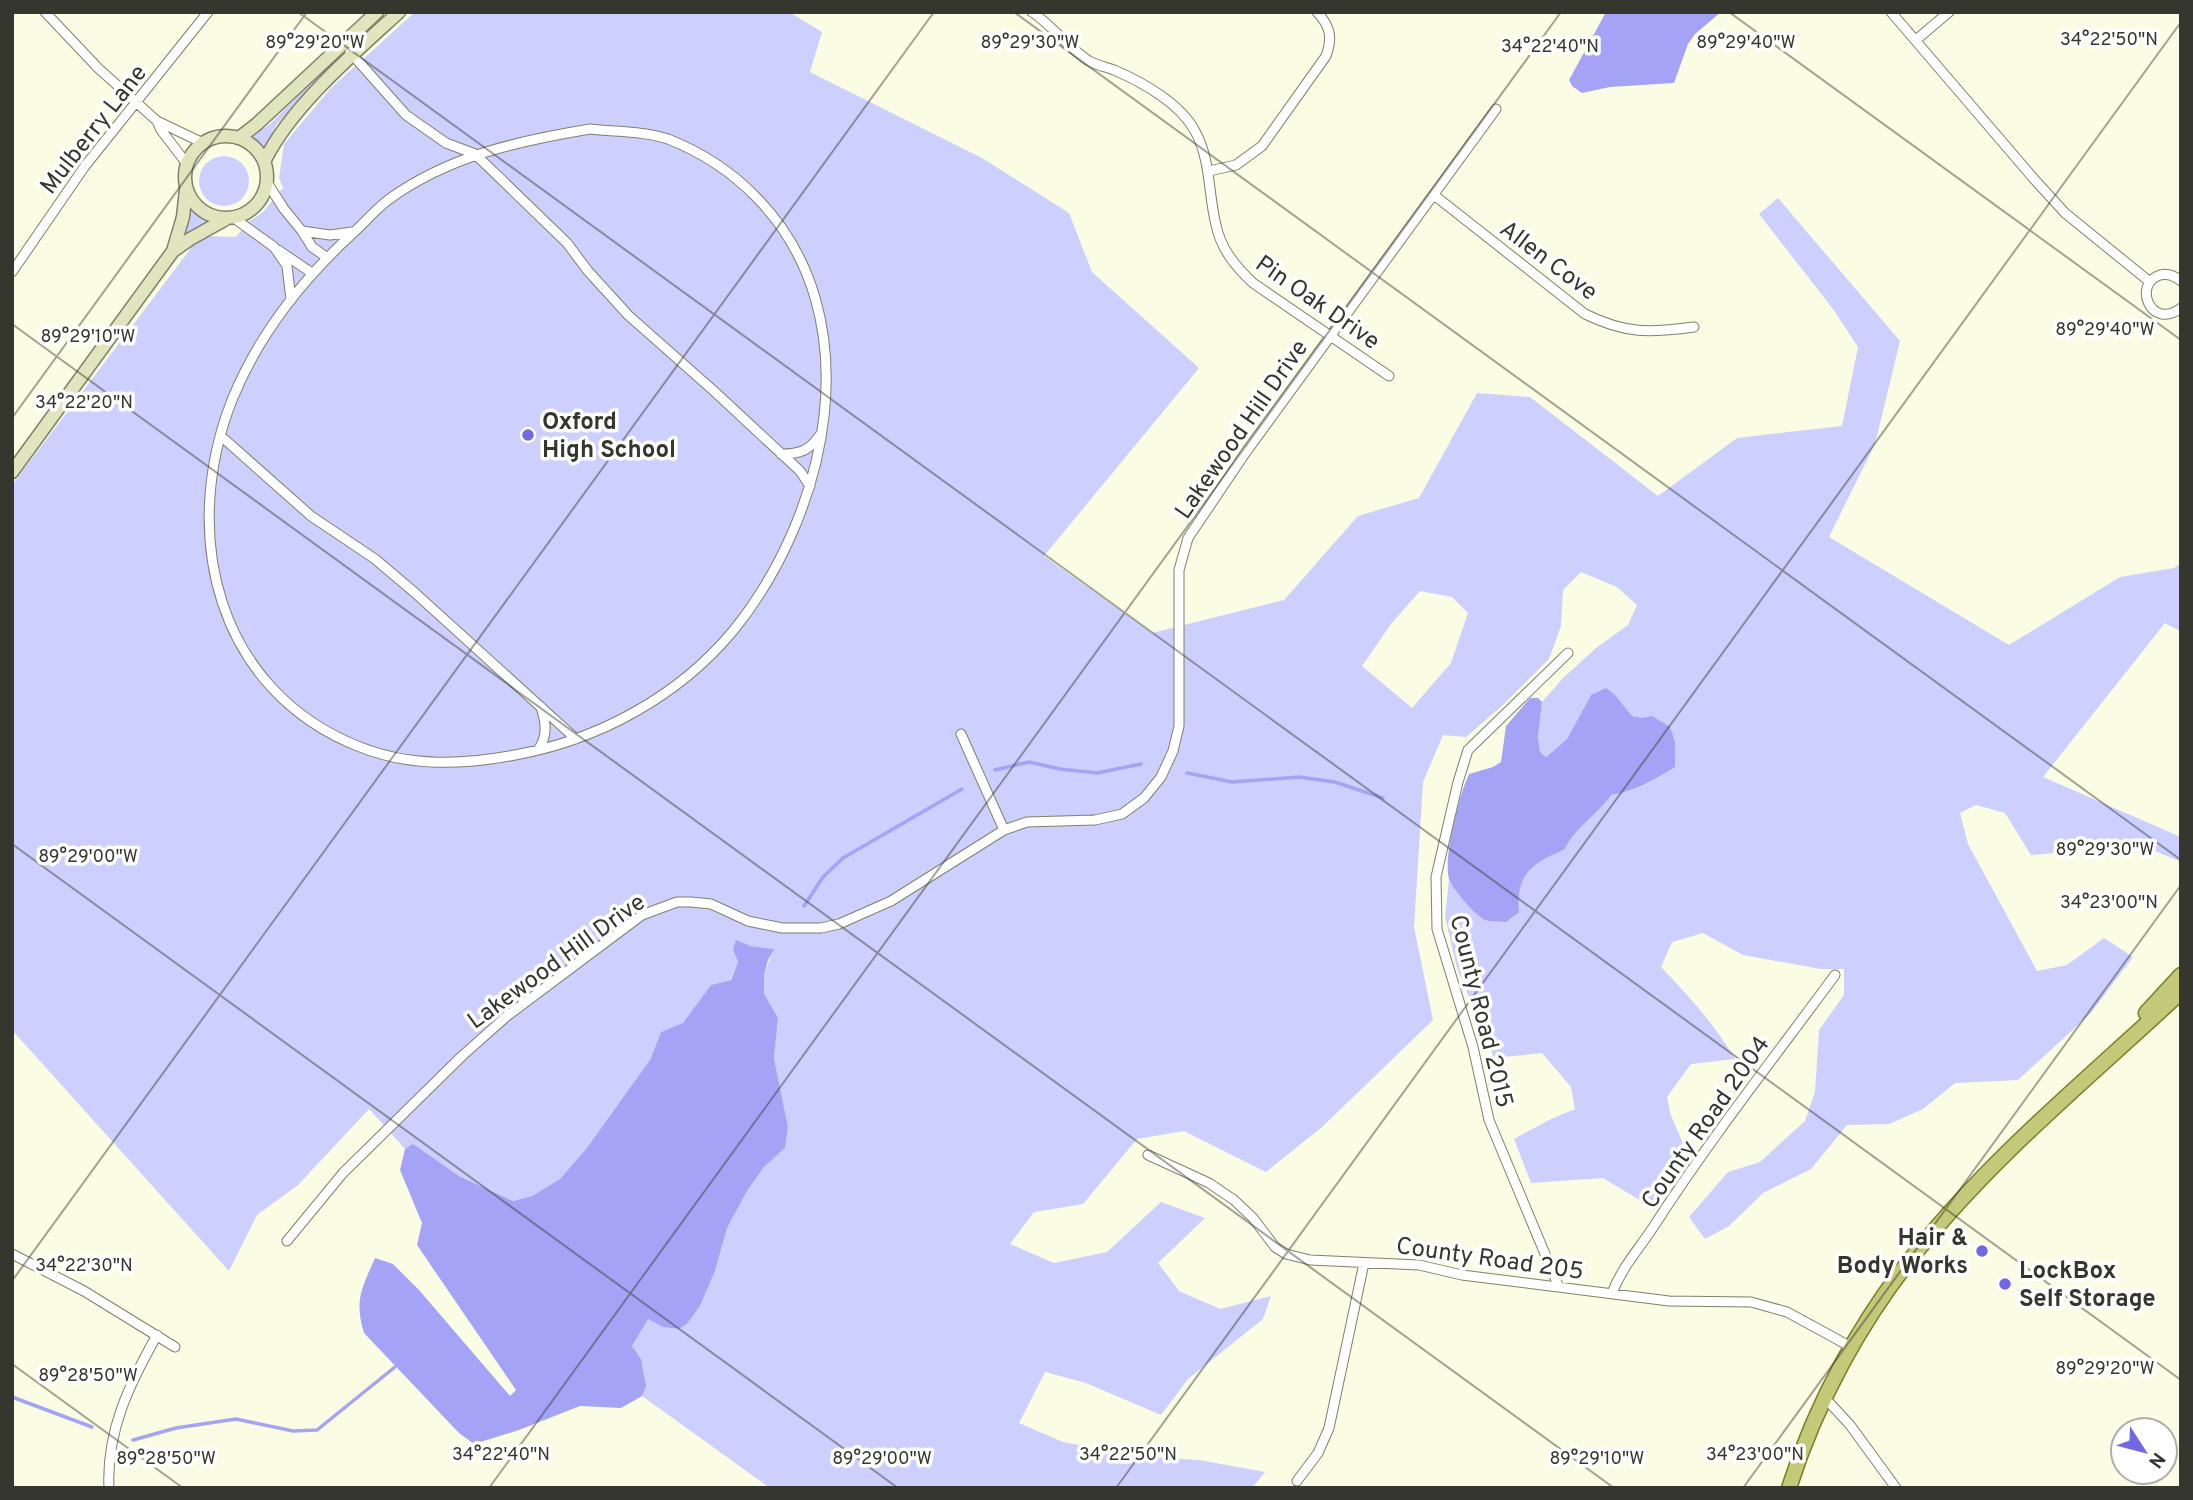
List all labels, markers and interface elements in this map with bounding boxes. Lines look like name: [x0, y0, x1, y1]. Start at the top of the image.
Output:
text: 34°22'50"N: [2060, 29, 2158, 52]
text: 89°29'20"W: [265, 32, 365, 55]
text: 89°29'30"W: [981, 32, 1079, 55]
text: 89°29'40"W: [1696, 32, 1796, 55]
text: 34°22'40"N: [1501, 36, 1599, 59]
street label: Mulberry Lane: [35, 59, 155, 201]
street label: Allen Cove: [1493, 215, 1603, 308]
street label: Pin Oak Drive: [1249, 250, 1385, 358]
text: 89°29'40"W: [2055, 319, 2155, 342]
text: 89°29'10"W: [40, 326, 136, 349]
street label: Lakewood Hill Drive: [1169, 335, 1316, 526]
text: 34°22'20"N: [35, 392, 133, 415]
place label: Oxford High School: [542, 408, 676, 466]
marker: Oxford High School: [520, 427, 536, 443]
text: 89°29'30"W: [2056, 839, 2154, 862]
text: 89°29'00"W: [38, 846, 138, 869]
street label: Lakewood Hill Drive: [462, 888, 652, 1037]
text: 34°23'00"N: [2060, 892, 2158, 915]
street label: County Road 2015: [1442, 912, 1519, 1111]
street label: County Road 2004: [1636, 1031, 1778, 1215]
place label: Hair & Body Works: [1837, 1224, 1968, 1282]
street label: County Road 205: [1394, 1232, 1585, 1288]
marker: Hair & Body Works: [1974, 1243, 1990, 1259]
text: 34°22'30"N: [35, 1255, 133, 1278]
place label: LockBox Self Storage: [2019, 1257, 2156, 1315]
marker: LockBox Self Storage: [1997, 1276, 2013, 1292]
text: 89°29'20"W: [2055, 1358, 2155, 1381]
text: 89°28'50"W: [38, 1365, 138, 1388]
north arrow: [2109, 1416, 2179, 1486]
text: 34°22'40"N: [452, 1444, 550, 1467]
text: 34°22'50"N: [1079, 1444, 1177, 1467]
text: 34°23'00"N: [1706, 1444, 1804, 1467]
text: N: [2142, 1447, 2170, 1472]
text: 89°28'50"W: [116, 1448, 216, 1471]
text: 89°29'00"W: [832, 1448, 932, 1471]
text: 89°29'10"W: [1549, 1448, 1645, 1471]

